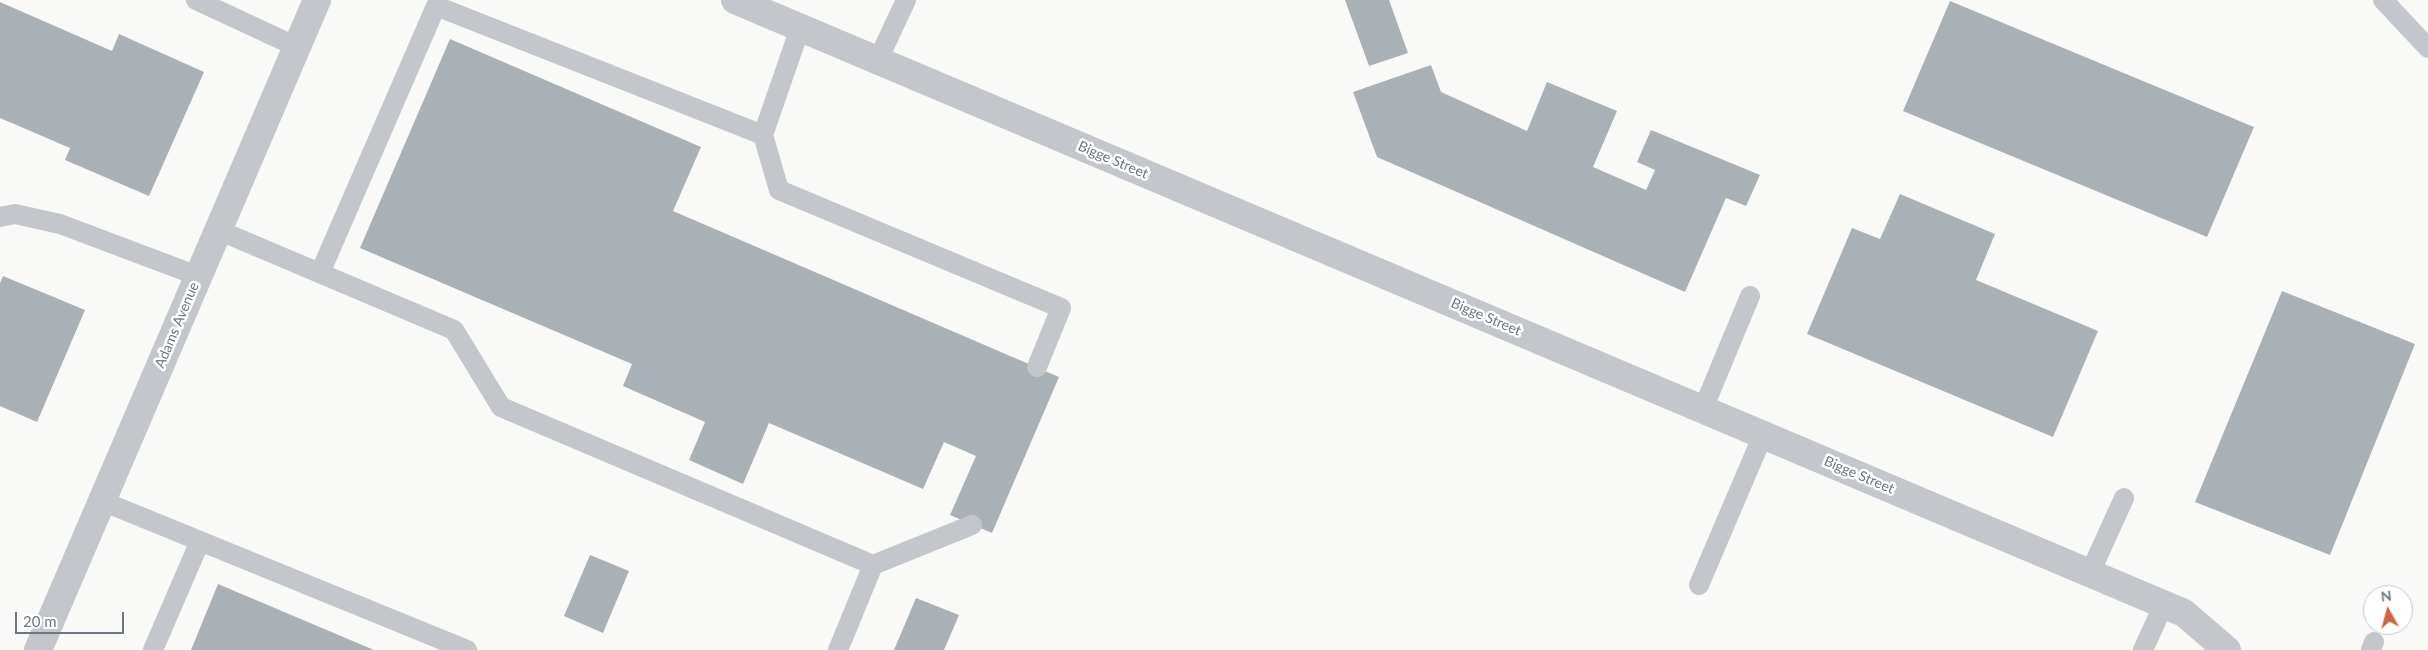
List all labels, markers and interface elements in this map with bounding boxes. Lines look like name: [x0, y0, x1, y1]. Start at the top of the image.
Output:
street label: Bigge Street: [1075, 138, 1151, 182]
street label: Adams Avenue: [151, 280, 203, 370]
street label: Bigge Street: [1448, 295, 1524, 339]
street label: Bigge Street: [1821, 453, 1897, 497]
north arrow: [2363, 585, 2413, 635]
text: N: [2380, 587, 2393, 605]
scale bar: [18, 602, 126, 634]
text: 20 m: [23, 612, 57, 630]

